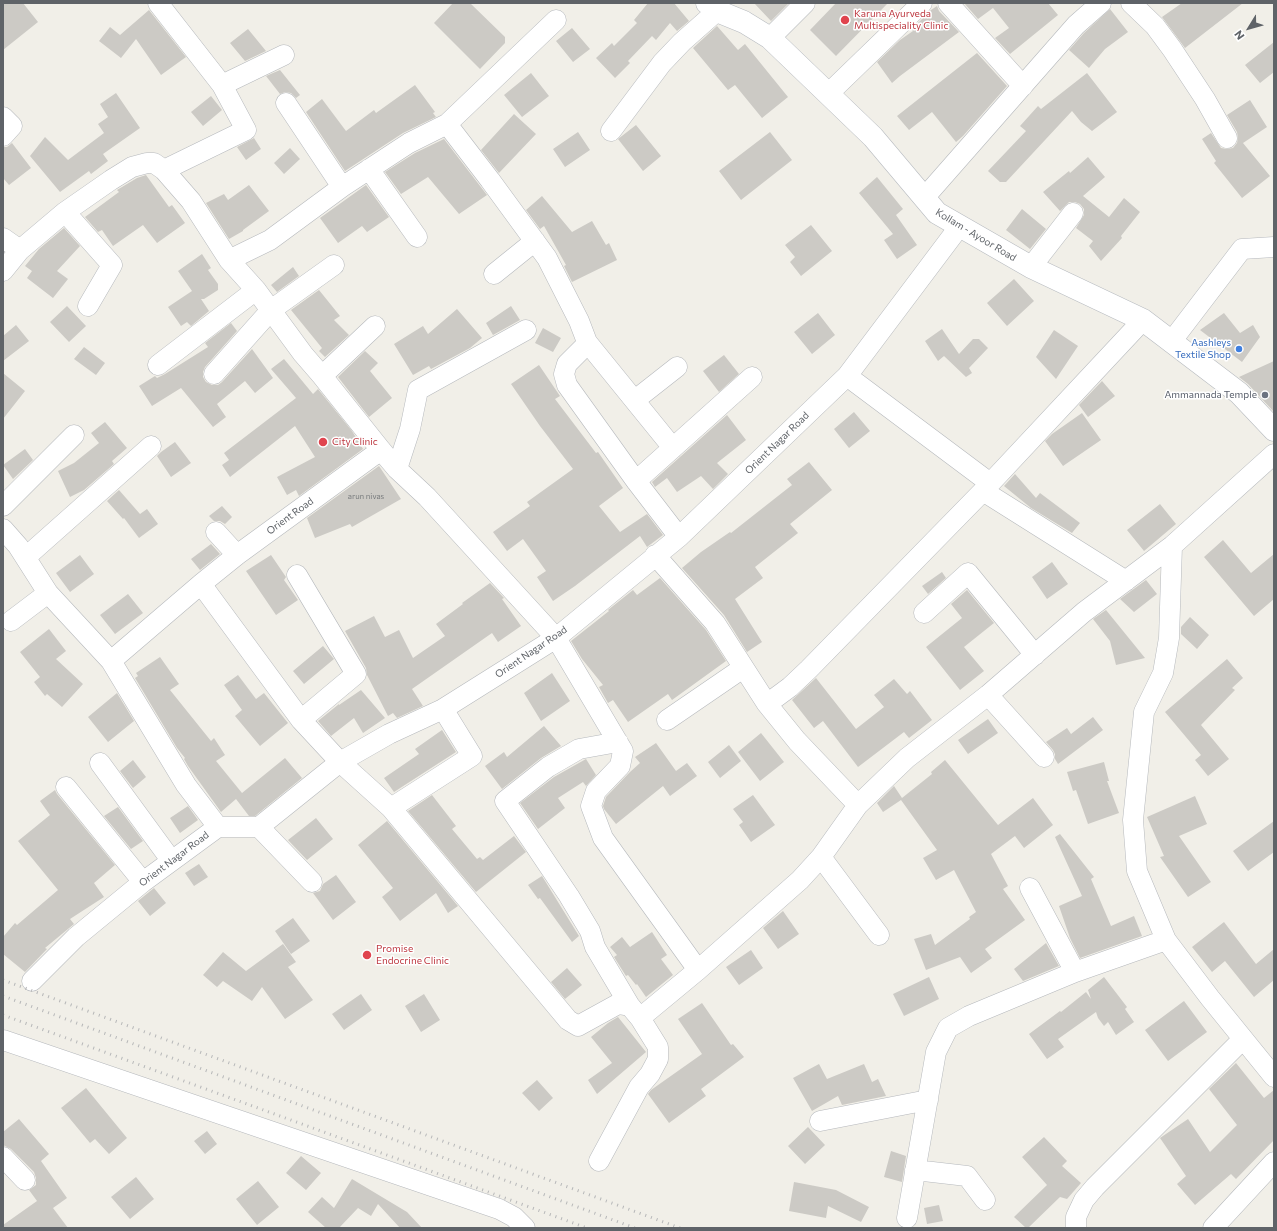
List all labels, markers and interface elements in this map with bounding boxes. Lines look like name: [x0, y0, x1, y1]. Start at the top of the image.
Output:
place label: Karuna Ayurveda Multispeciality Clinic: [854, 8, 948, 32]
north arrow: [1229, 8, 1269, 48]
marker: Karuna Ayurveda Multispeciality Clinic: [839, 14, 851, 26]
text: N: [1231, 28, 1247, 43]
street label: Kollam - Ayoor Road: [933, 206, 1019, 264]
place label: Aashleys Textile Shop: [1175, 337, 1231, 360]
marker: Aashleys Textile Shop: [1234, 344, 1244, 354]
place label: Ammannada Temple: [1164, 389, 1257, 401]
marker: Ammannada Temple: [1260, 390, 1270, 400]
street label: Orient Nagar Road: [742, 409, 812, 477]
marker: City Clinic: [317, 436, 329, 448]
place label: City Clinic: [332, 436, 378, 448]
house number: arun nivas: [348, 491, 384, 501]
street label: Orient Road: [264, 495, 316, 537]
street label: Orient Nagar Road: [493, 623, 569, 681]
street label: Orient Nagar Road: [137, 829, 211, 889]
place label: Promise Endocrine Clinic: [376, 943, 449, 966]
marker: Promise Endocrine Clinic: [361, 949, 373, 961]

